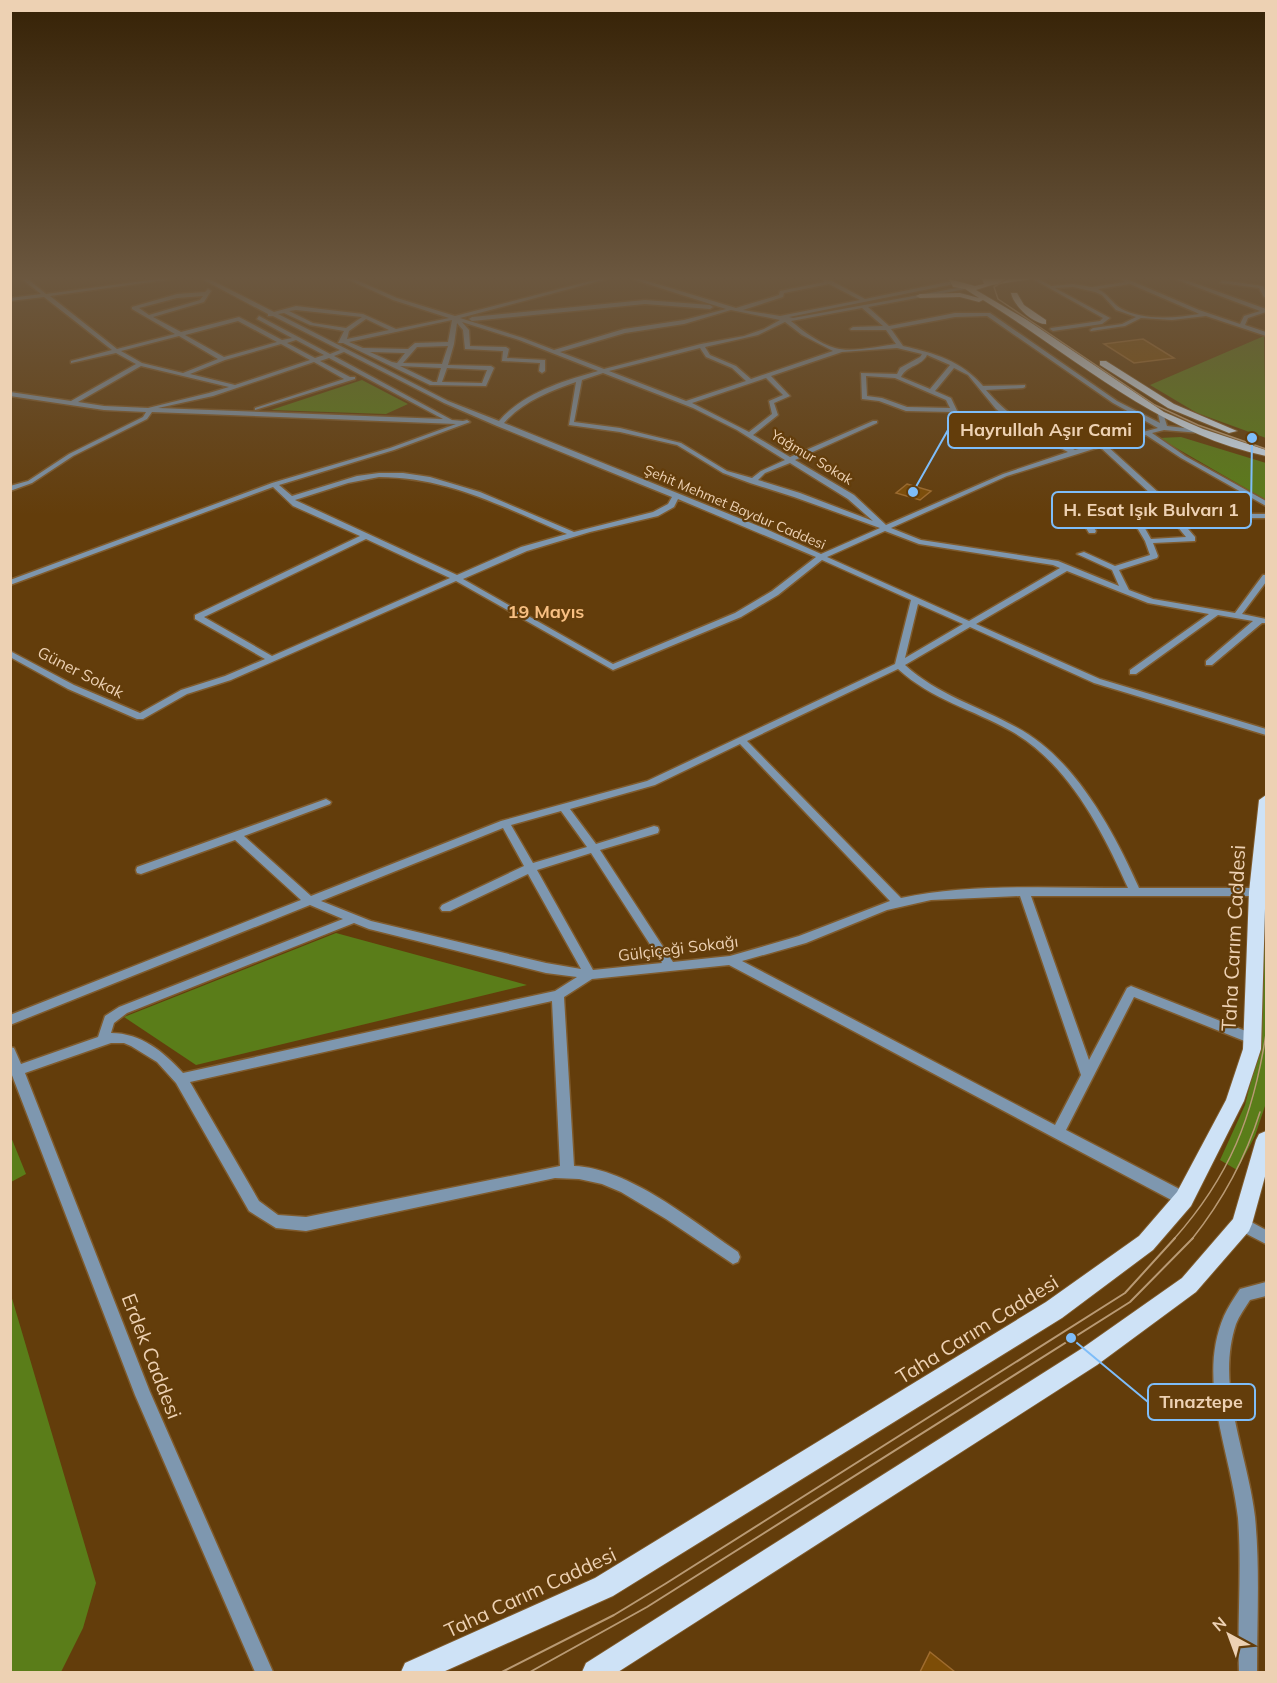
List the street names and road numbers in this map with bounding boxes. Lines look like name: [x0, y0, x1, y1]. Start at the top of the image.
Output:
street label: Yağmur Sokak: [767, 425, 857, 489]
street label: Şehit Mehmet Baydur Caddesi: [641, 461, 829, 553]
street label: Güner Sokak: [35, 642, 128, 703]
street label: Taha Carım Caddesi: [1216, 844, 1250, 1032]
street label: Gülçiçeği Sokağı: [617, 931, 739, 965]
street label: Taha Carım Caddesi: [891, 1269, 1063, 1389]
street label: Erdek Caddesi: [117, 1290, 187, 1422]
street label: Taha Carım Caddesi: [440, 1541, 620, 1643]

